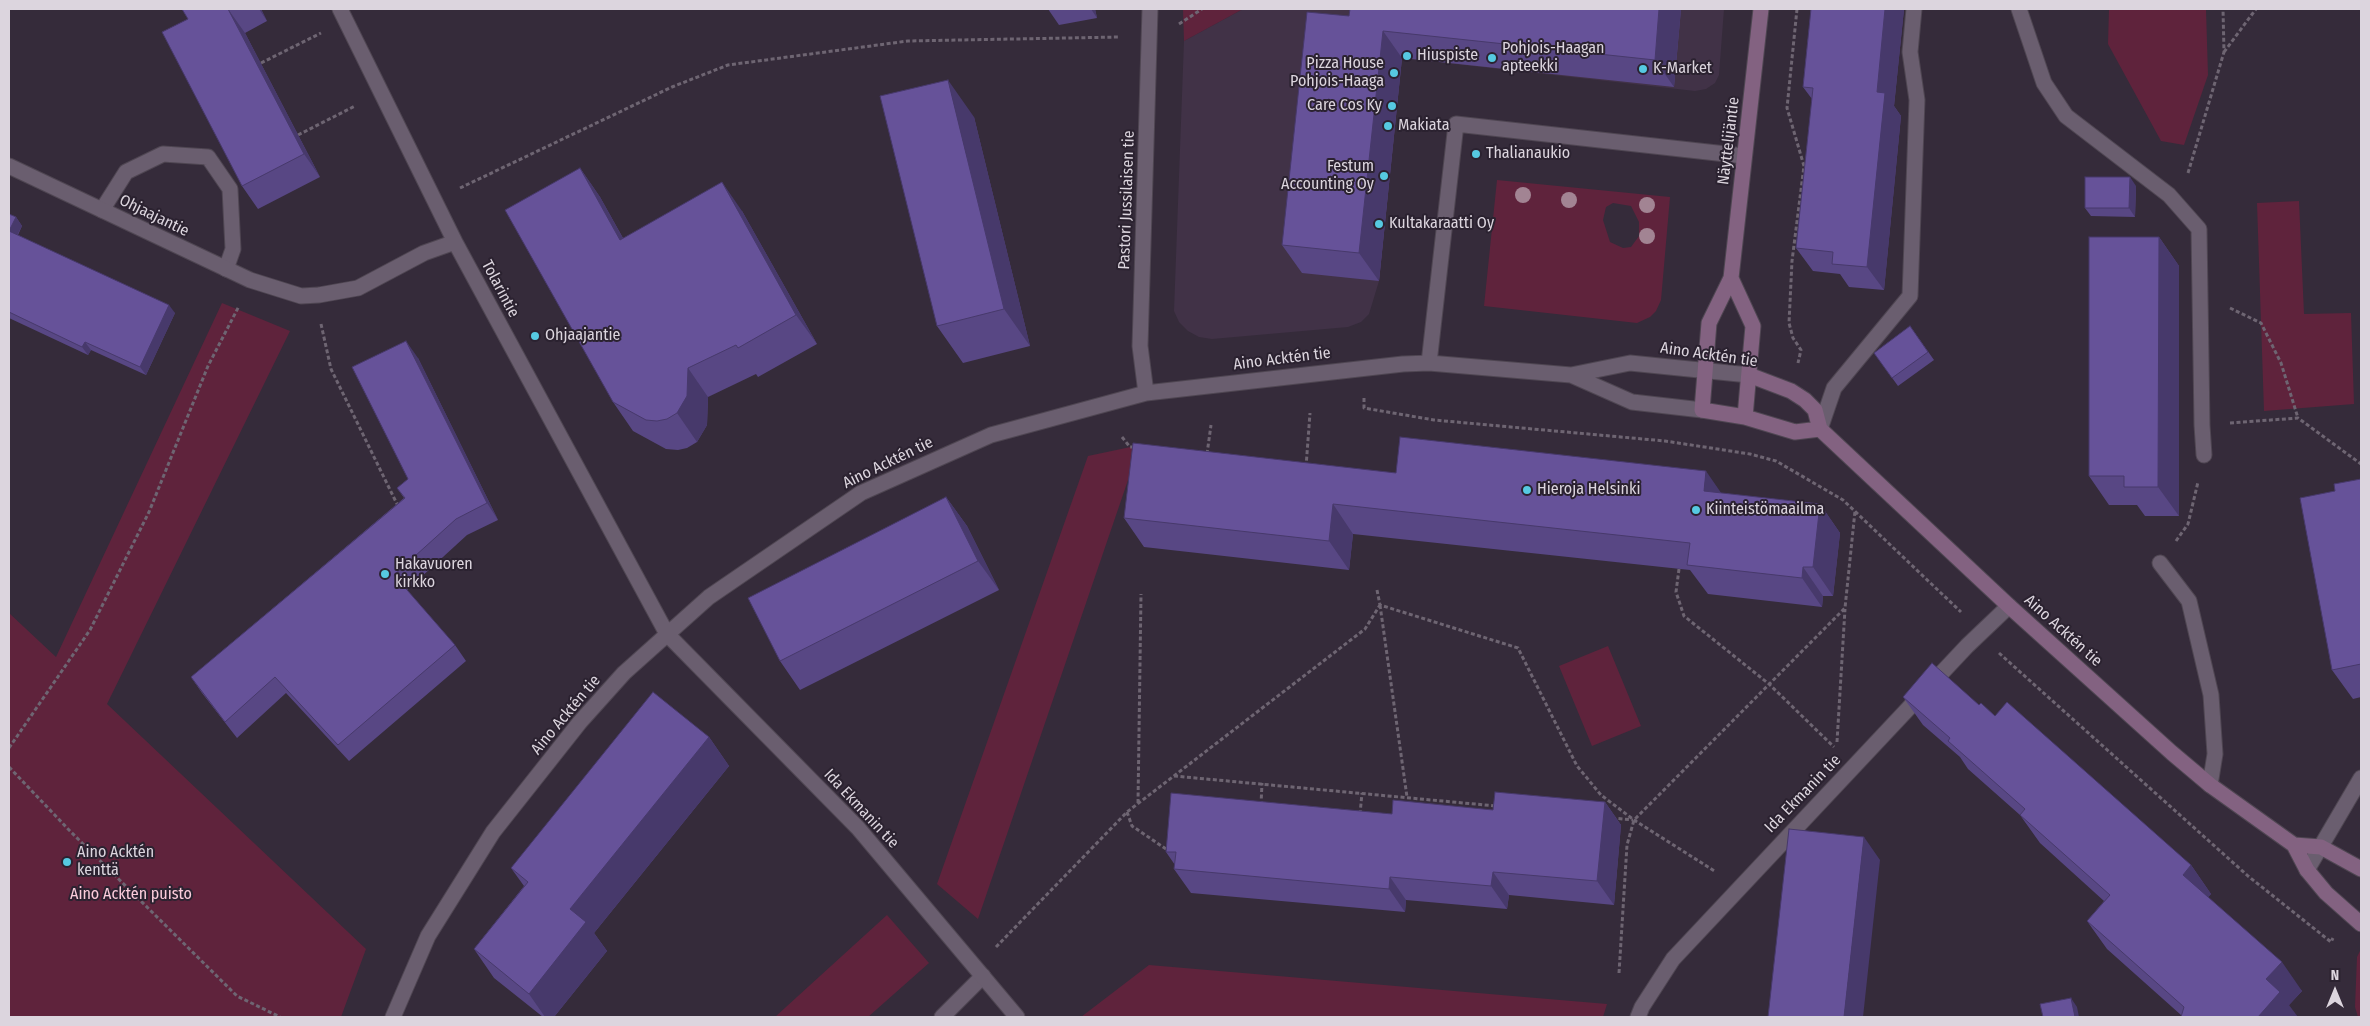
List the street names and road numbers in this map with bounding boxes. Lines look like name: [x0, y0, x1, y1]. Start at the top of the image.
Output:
street label: Näyttelijäntie: [1714, 96, 1744, 186]
street label: Pastori Jussilaisen tie: [1115, 130, 1139, 270]
street label: Ohjaajantie: [116, 191, 192, 241]
street label: Tolarintie: [477, 257, 523, 321]
street label: Aino Acktén tie: [1659, 339, 1759, 371]
street label: Aino Acktén tie: [1232, 343, 1332, 375]
street label: Aino Acktén tie: [840, 433, 936, 493]
street label: Aino Acktén tie: [2020, 591, 2106, 671]
street label: Aino Acktén tie: [527, 671, 605, 759]
street label: Ida Ekmanin tie: [1761, 751, 1845, 837]
street label: Ida Ekmanin tie: [819, 765, 903, 853]

